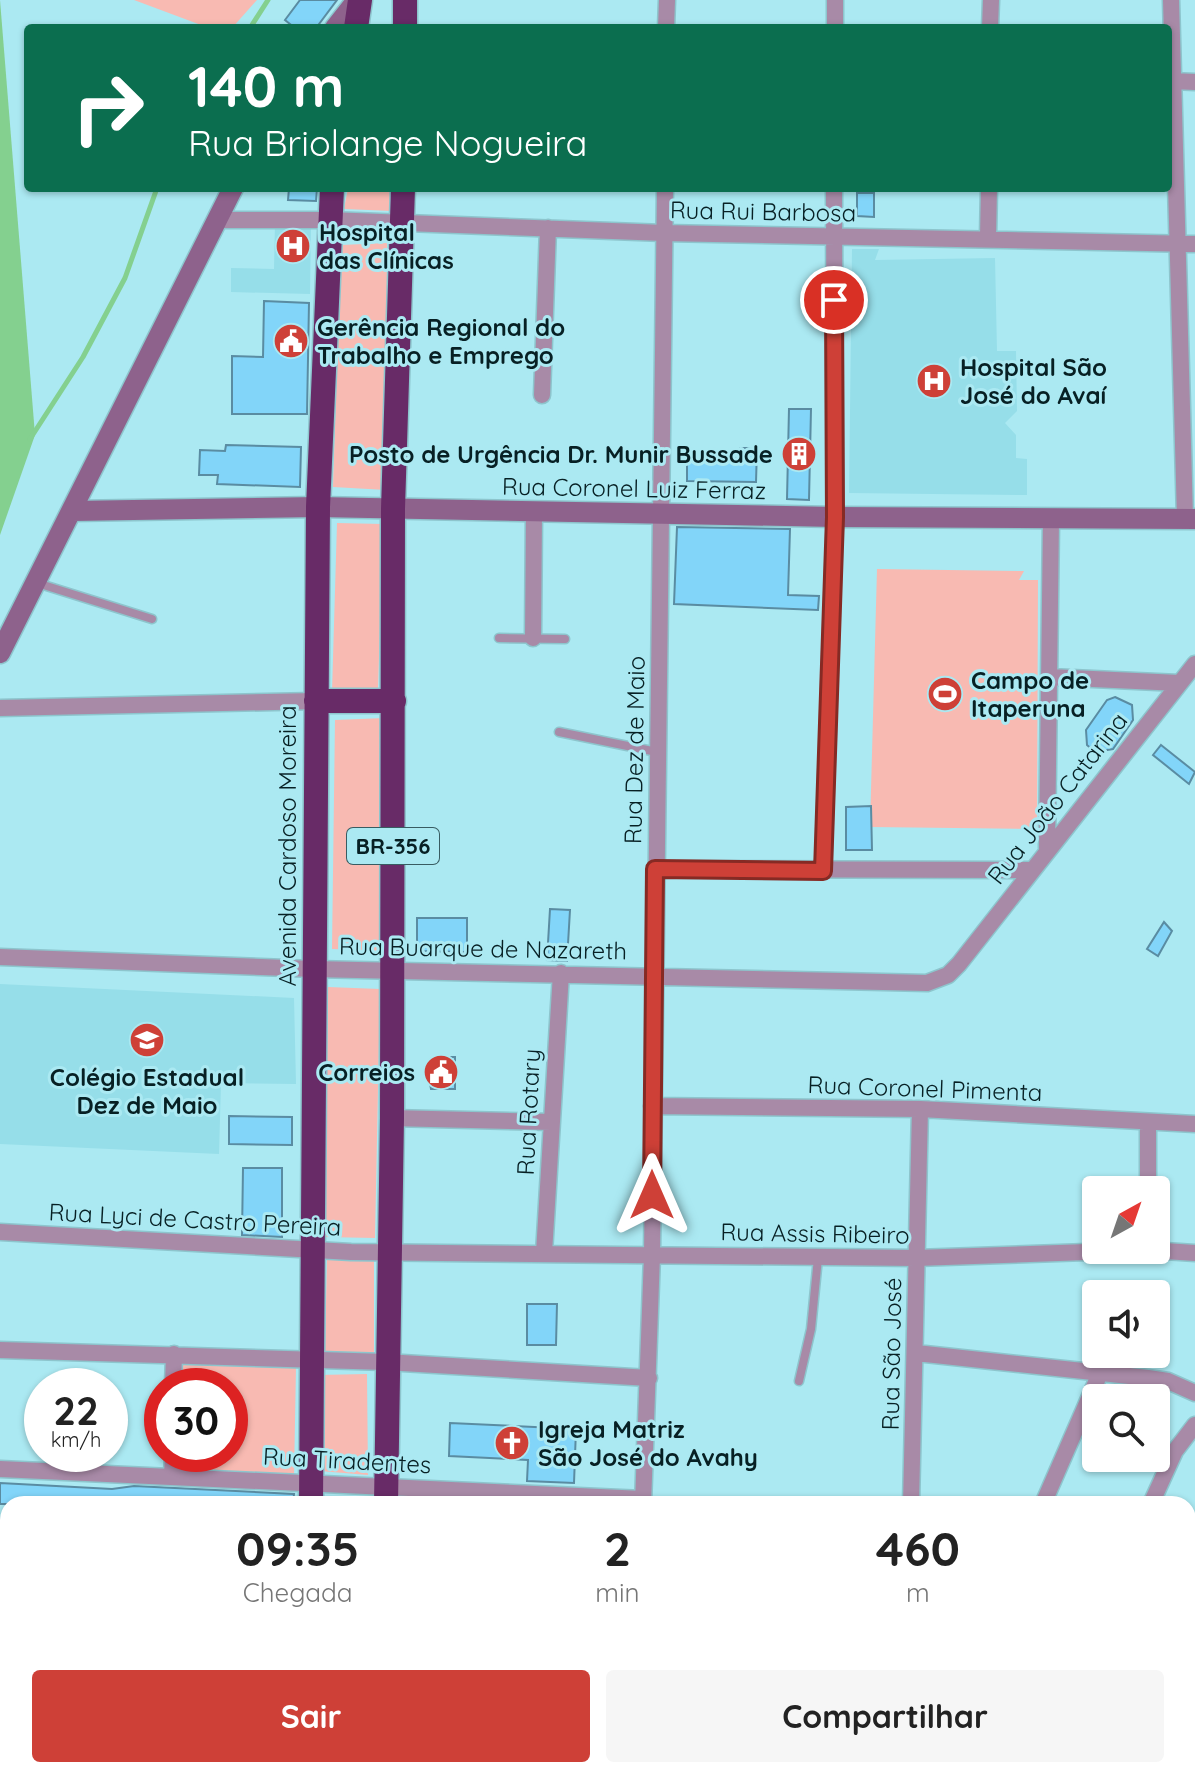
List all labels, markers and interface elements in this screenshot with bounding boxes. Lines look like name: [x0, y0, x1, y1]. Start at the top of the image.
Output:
text: 140 m: [188, 51, 344, 121]
icon: right: [56, 56, 160, 160]
text: Rua Briolange Nogueira: [188, 120, 587, 165]
street label: Rua Rui Barbosa: [670, 194, 856, 228]
place label: Hospital das Clínicas: [319, 217, 454, 275]
hospital icon: Hospital das Clínicas: [274, 227, 312, 265]
pin: [800, 266, 868, 334]
icon: arrive: [812, 278, 856, 322]
place label: Gerência Regional do Trabalho e Emprego: [317, 312, 565, 370]
public building icon: Gerência Regional do Trabalho e Emprego: [272, 322, 310, 360]
place label: Hospital São José do Avaí: [960, 352, 1108, 410]
hospital icon: Hospital São José do Avaí: [915, 362, 953, 400]
building icon: Posto de Urgência Dr. Munir Bussade: [780, 435, 818, 473]
place label: Posto de Urgência Dr. Munir Bussade: [349, 439, 773, 469]
street label: Rua Coronel Luiz Ferraz: [502, 471, 766, 505]
street label: Rua Dez de Maio: [617, 656, 651, 844]
place label: Campo de Itaperuna: [971, 665, 1089, 723]
sports icon: Campo de Itaperuna: [926, 675, 964, 713]
street label: Avenida Cardoso Moreira: [272, 705, 302, 987]
street label: Rua João Catarina: [981, 706, 1133, 890]
road number: BR-356: [347, 828, 439, 864]
street label: Rua Buarque de Nazareth: [339, 930, 627, 966]
school or university icon: Colégio Estadual Dez de Maio: [128, 1021, 166, 1059]
street label: Rua Rotary: [510, 1048, 546, 1176]
public building icon: Correios: [422, 1053, 460, 1091]
place label: Correios: [318, 1057, 415, 1087]
place label: Colégio Estadual Dez de Maio: [50, 1062, 244, 1120]
street label: Rua Coronel Pimenta: [807, 1069, 1043, 1107]
position arrow: [610, 1153, 694, 1237]
north arrow: [1082, 1176, 1170, 1264]
map controls: [1082, 1176, 1170, 1472]
street label: Rua Lyci de Castro Pereira: [48, 1196, 342, 1242]
street label: Rua Assis Ribeiro: [720, 1216, 910, 1250]
street label: Rua São José: [875, 1277, 907, 1431]
button: sound: [1082, 1280, 1170, 1368]
speed limit sign: 30: [144, 1368, 248, 1472]
button: search: [1082, 1384, 1170, 1472]
text: 22: [53, 1385, 99, 1435]
place label: Igreja Matriz São José do Avahy: [538, 1414, 758, 1472]
church icon: Igreja Matriz São José do Avahy: [493, 1424, 531, 1462]
text: km/h: [51, 1427, 101, 1452]
street label: Rua Tiradentes: [262, 1441, 432, 1479]
text: 09:35: [236, 1518, 359, 1578]
text: 2: [604, 1518, 631, 1578]
text: 460: [876, 1518, 960, 1578]
text: Chegada: [243, 1576, 353, 1609]
text: min: [595, 1576, 640, 1609]
text: m: [906, 1576, 930, 1609]
button: Sair: [32, 1670, 590, 1762]
button: Compartilhar: [606, 1670, 1164, 1762]

